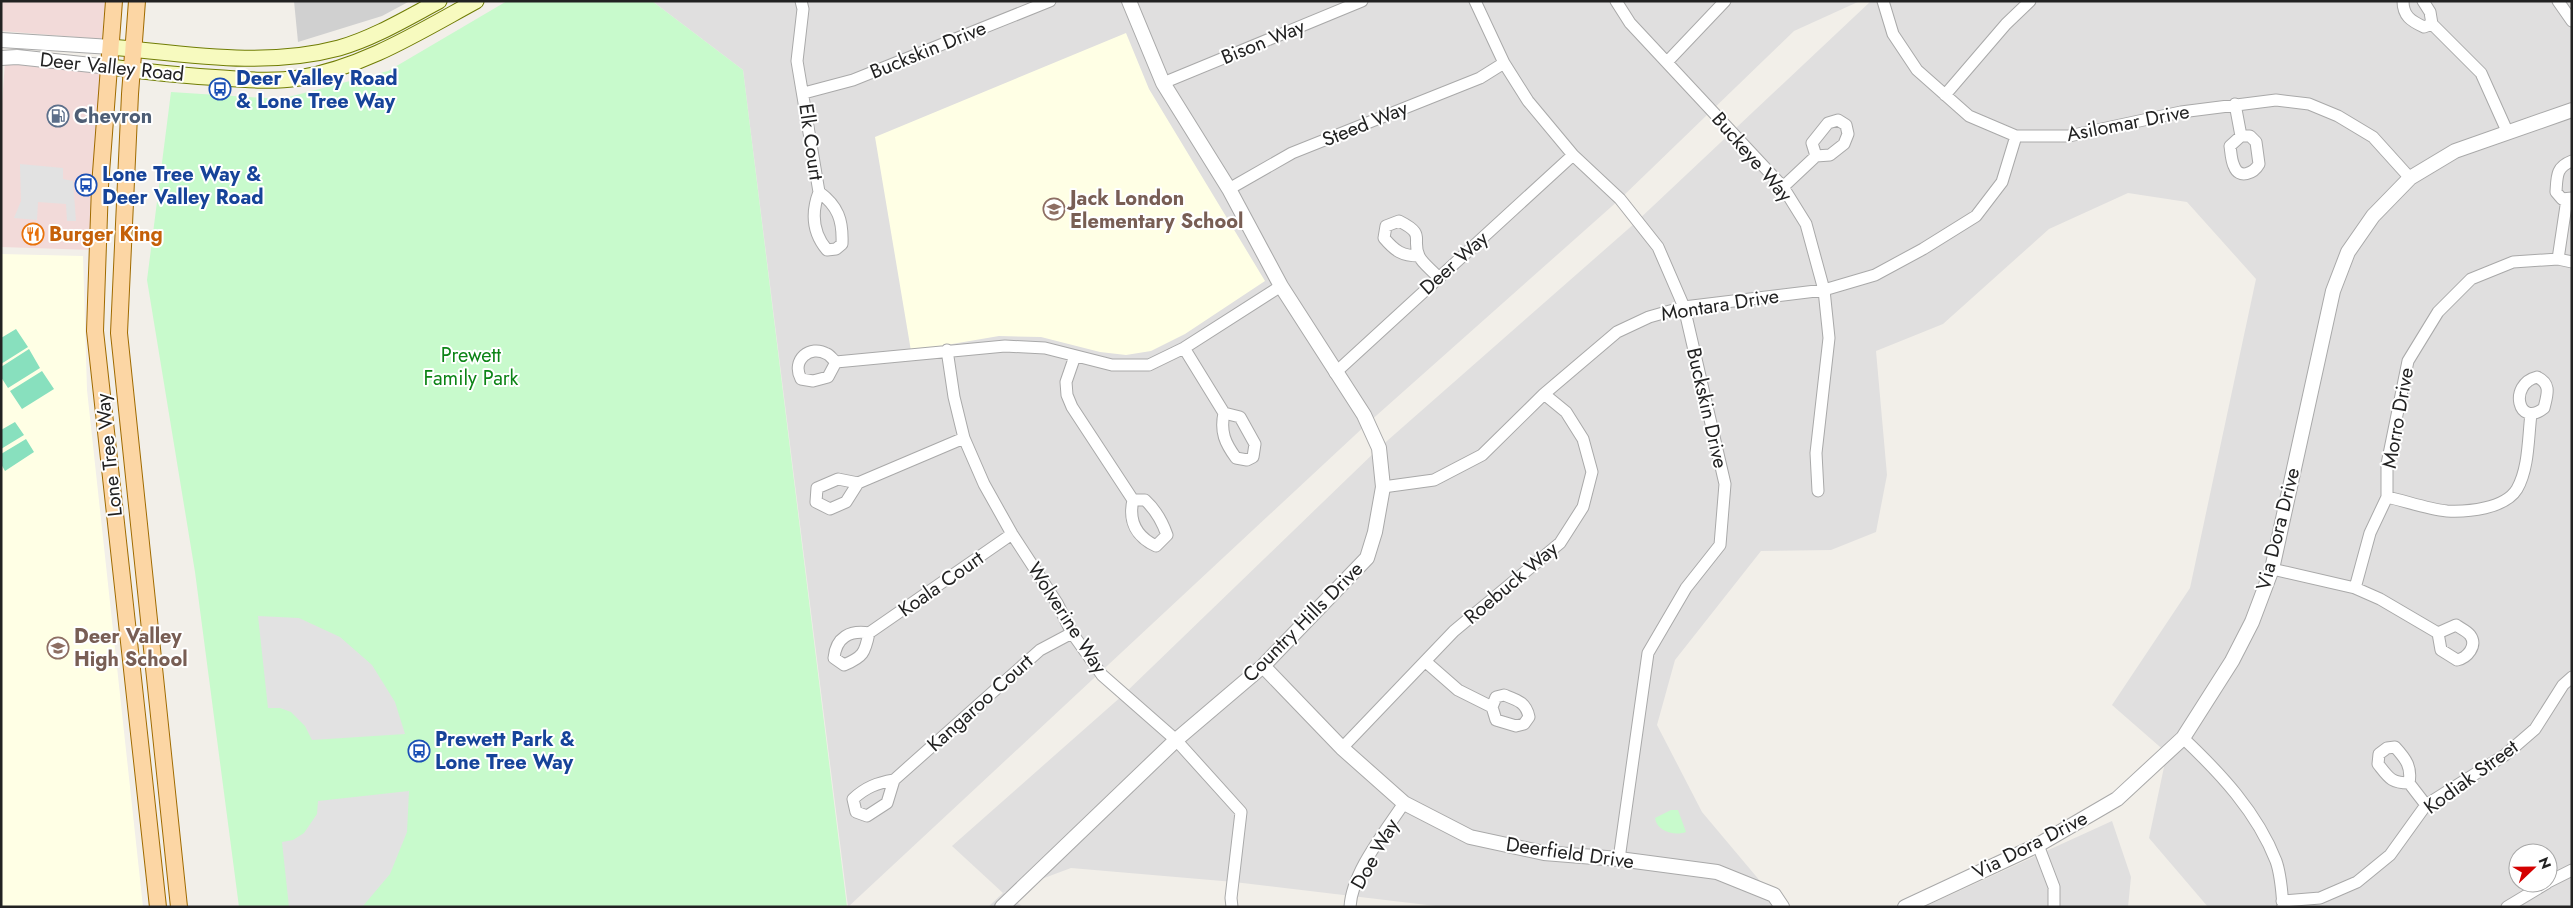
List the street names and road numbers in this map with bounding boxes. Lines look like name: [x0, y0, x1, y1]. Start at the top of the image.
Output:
street label: Bison Way: [1217, 12, 1309, 72]
street label: Buckskin Drive: [866, 14, 990, 86]
street label: Deer Valley Road: [38, 45, 186, 89]
street label: Steed Way: [1318, 94, 1412, 154]
street label: Asilomar Drive: [2064, 97, 2192, 149]
street label: Elk Court: [791, 102, 831, 182]
street label: Buckeye Way: [1705, 106, 1799, 208]
street label: Deer Way: [1413, 224, 1495, 302]
street label: Montara Drive: [1659, 281, 1781, 329]
street label: Buckskin Drive: [1679, 345, 1735, 471]
street label: Morro Drive: [2375, 365, 2421, 471]
street label: Lone Tree Way: [88, 392, 130, 518]
street label: Via Dora Drive: [2249, 465, 2307, 593]
street label: Roebuck Way: [1458, 535, 1564, 631]
street label: Koala Court: [892, 544, 990, 624]
street label: Country Hills Drive: [1236, 555, 1370, 689]
street label: Wolverine Way: [1020, 557, 1114, 680]
street label: Kangaroo Court: [921, 647, 1039, 758]
street label: Kodiak Street: [2418, 733, 2524, 821]
street label: Via Dora Drive: [1968, 804, 2092, 886]
street label: Doe Way: [1344, 813, 1406, 895]
street label: Deerfield Drive: [1504, 830, 1636, 876]

